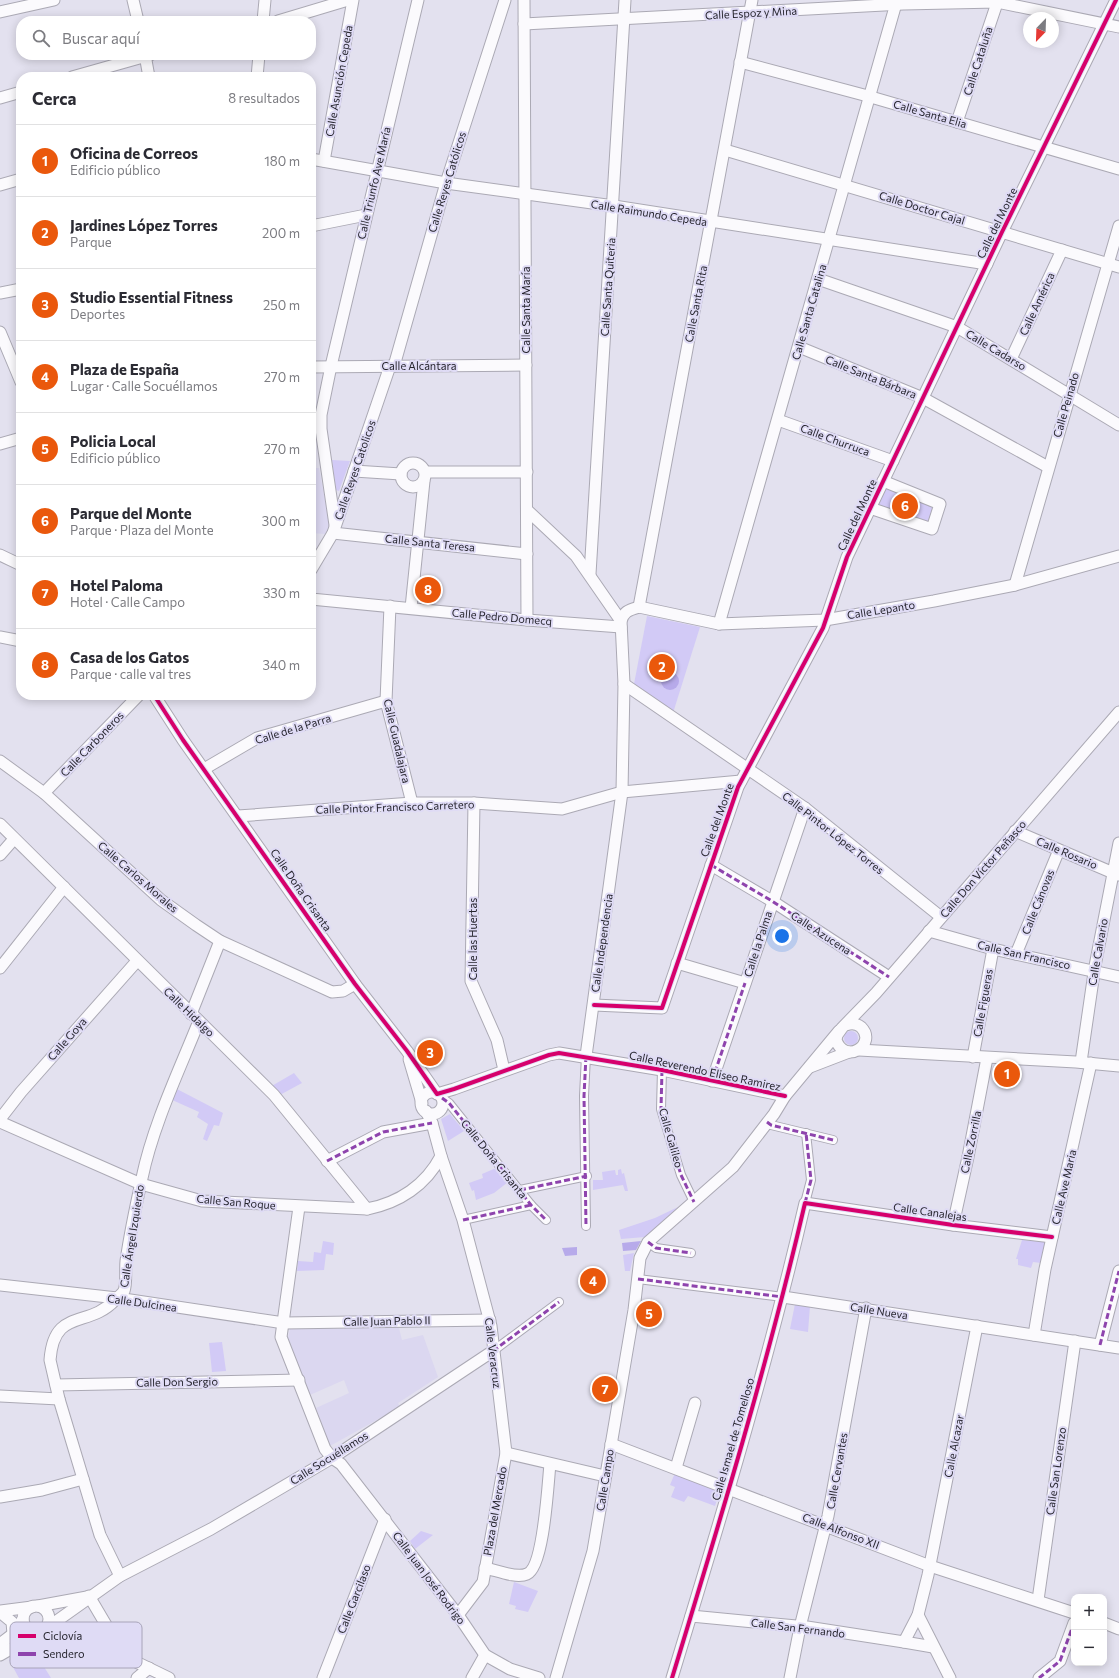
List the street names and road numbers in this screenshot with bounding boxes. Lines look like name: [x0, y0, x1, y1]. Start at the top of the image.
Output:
street label: Calle Espoz y Mina: [705, 4, 797, 21]
street label: Calle Asunción Cepeda: [322, 24, 355, 138]
street label: Calle Cataluña: [960, 25, 995, 97]
street label: Calle Santa Elia: [892, 97, 968, 130]
street label: Calle Triunfo Ave María: [354, 125, 393, 240]
street label: Calle Reyes Católicos: [425, 130, 468, 234]
street label: Calle del Monte: [974, 185, 1019, 260]
street label: Calle Doctor Cajal: [878, 188, 967, 227]
street label: Calle Raimundo Cepeda: [590, 197, 708, 228]
street label: Calle Santa Quiteria: [598, 237, 617, 337]
street label: Calle Santa Catalina: [789, 263, 828, 361]
street label: Calle Santa Rita: [682, 264, 709, 343]
street label: Calle Santa María: [519, 267, 532, 353]
street label: Calle América: [1016, 270, 1057, 337]
street label: Calle Cadarso: [964, 326, 1029, 373]
street label: Calle Santa Bárbara: [824, 352, 919, 401]
street label: Calle Alcántara: [382, 359, 456, 372]
street label: Calle Peinado: [1050, 370, 1081, 439]
street label: Calle Reyes Catolicos: [331, 418, 378, 521]
street label: Calle Churruca: [799, 421, 872, 458]
street label: Calle del Monte: [834, 477, 879, 553]
street label: Calle Santa Teresa: [384, 531, 476, 554]
street label: Calle Lepanto: [846, 598, 916, 621]
street label: Calle Pedro Domecq: [451, 606, 553, 627]
street label: Calle Guadalajara: [381, 698, 413, 784]
street label: Calle Carboneros: [57, 708, 126, 779]
street label: Calle de la Parra: [253, 711, 332, 746]
street label: Calle del Monte: [697, 781, 736, 858]
street label: Calle Pintor López Torres: [780, 789, 887, 876]
street label: Calle Pintor Francisco Carretero: [315, 797, 475, 816]
street label: Calle Don Víctor Peñasco: [937, 817, 1029, 920]
street label: Calle Rosario: [1035, 834, 1100, 871]
street label: Calle Carlos Morales: [96, 838, 181, 915]
street label: Calle Doña Crisanta: [268, 846, 335, 933]
street label: Calle Cánovas: [1019, 867, 1056, 936]
street label: Calle Independencia: [588, 893, 615, 993]
street label: Calle las Huertas: [466, 898, 479, 980]
street label: Calle Azucena: [789, 908, 854, 957]
street label: Calle la Palma: [741, 909, 774, 978]
street label: Calle Calvario: [1085, 917, 1110, 987]
street label: Calle San Francisco: [976, 937, 1072, 972]
street label: Calle Figueras: [970, 968, 995, 1038]
street label: Calle Hidalgo: [161, 984, 218, 1039]
street label: Calle Goya: [44, 1015, 89, 1063]
street label: Calle Reverendo Eliseo Ramirez: [628, 1048, 783, 1093]
street label: Calle Galileo: [657, 1107, 686, 1170]
street label: Calle Zorrilla: [958, 1109, 983, 1174]
street label: Calle Doña Crisanta: [459, 1117, 530, 1201]
street label: Calle Ave Maria: [1049, 1148, 1078, 1226]
street label: Calle Ángel Izquierdo: [116, 1183, 146, 1288]
street label: Calle San Roque: [196, 1192, 276, 1211]
street label: Calle Canalejas: [892, 1200, 968, 1223]
street label: Calle Dulcinea: [107, 1291, 178, 1314]
street label: Calle Nueva: [849, 1300, 909, 1321]
street label: Calle Juan Pablo II: [343, 1313, 431, 1329]
street label: Calle Veracruz: [483, 1317, 504, 1389]
street label: Calle Don Sergio: [136, 1374, 218, 1389]
street label: Calle Ismael de Tomelloso: [709, 1376, 756, 1502]
street label: Calle Alcazar: [941, 1413, 966, 1479]
street label: Calle San Lorenzo: [1043, 1426, 1068, 1516]
street label: Calle Socuéllamos: [287, 1428, 370, 1487]
street label: Calle Cervantes: [823, 1432, 850, 1510]
street label: Calle Campo: [593, 1448, 616, 1512]
street label: Plaza del Mercado: [480, 1465, 509, 1557]
street label: Calle Alfonso XII: [801, 1510, 882, 1551]
street label: Calle Juan José Rodrigo: [390, 1529, 469, 1627]
street label: Calle Garcilaso: [334, 1562, 373, 1635]
street label: Calle San Fernando: [750, 1615, 846, 1640]

